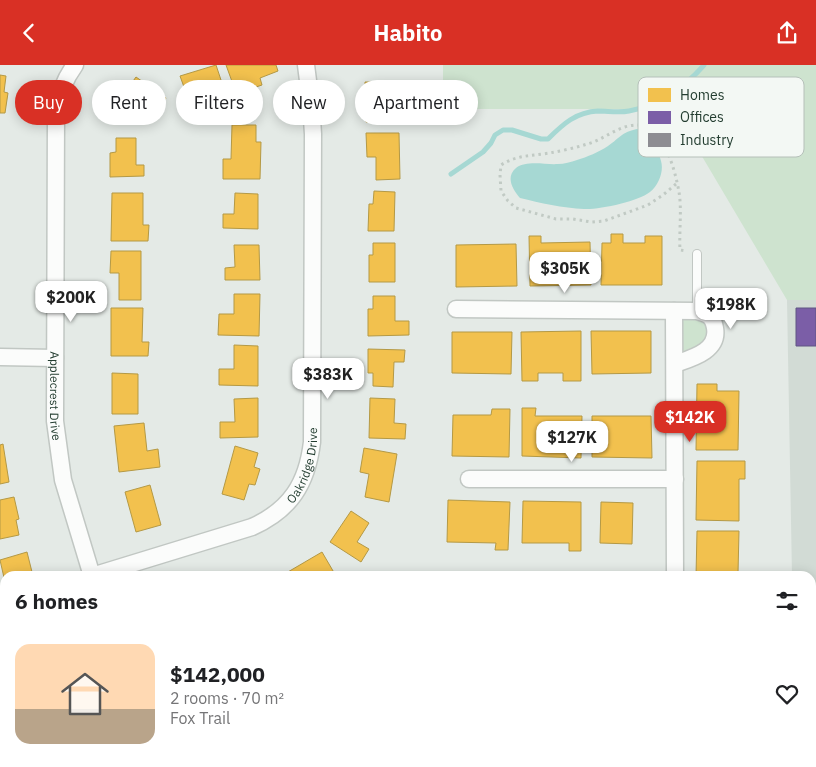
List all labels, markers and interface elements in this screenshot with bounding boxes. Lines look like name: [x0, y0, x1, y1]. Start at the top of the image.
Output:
text: Habito: [374, 18, 442, 47]
icon: back: [15, 19, 43, 47]
icon: share: [773, 19, 801, 47]
legend: [638, 77, 804, 157]
chip: Buy: [15, 80, 82, 125]
chip: Rent: [92, 80, 166, 125]
chip: Filters: [176, 80, 263, 125]
chip: New: [273, 80, 345, 125]
chip: Apartment: [355, 80, 478, 125]
text: Homes: [680, 86, 725, 104]
text: Offices: [680, 108, 724, 126]
text: Industry: [680, 131, 734, 149]
pin: $305K: [530, 251, 600, 294]
text: $305K: [540, 258, 590, 278]
pin: $200K: [36, 281, 106, 323]
text: $200K: [46, 287, 96, 307]
pin: $198K: [696, 287, 766, 330]
text: $198K: [706, 294, 756, 314]
street label: Applecrest Drive: [48, 351, 65, 442]
pin: $383K: [293, 357, 363, 400]
text: $383K: [303, 364, 353, 384]
pin: $142K: [655, 401, 725, 443]
text: $142K: [665, 407, 715, 427]
pin: $127K: [537, 421, 607, 463]
street label: Oakridge Drive: [283, 427, 320, 506]
text: $127K: [547, 427, 597, 447]
text: 6 homes: [15, 587, 98, 615]
icon: filters: [773, 587, 801, 615]
text: $142,000: [170, 660, 265, 688]
icon: home: [55, 664, 115, 724]
icon: heart: [773, 680, 801, 708]
text: 2 rooms · 70 m²: [170, 688, 284, 708]
text: Fox Trail: [170, 708, 230, 728]

